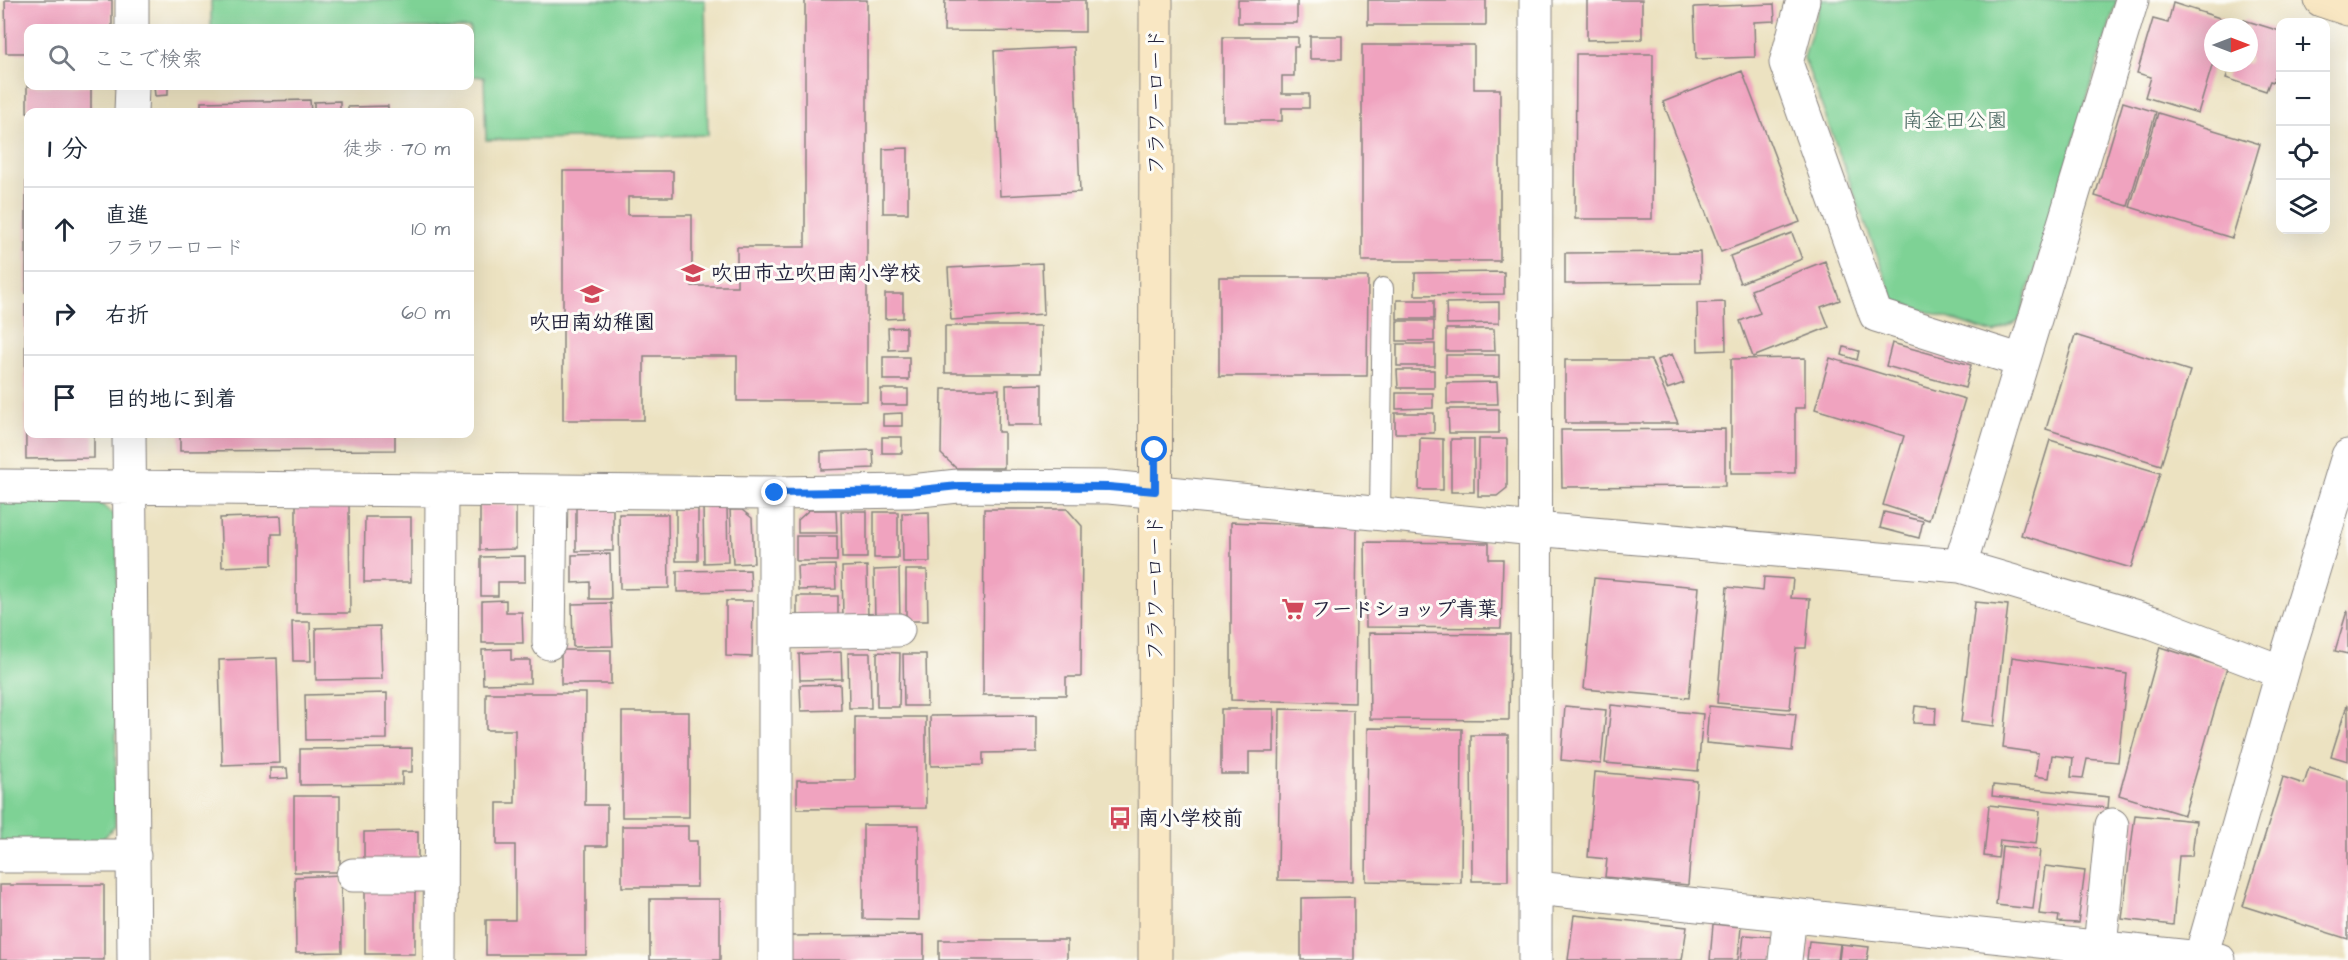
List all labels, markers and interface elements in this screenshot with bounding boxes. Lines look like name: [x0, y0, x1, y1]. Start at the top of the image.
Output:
north arrow: [2204, 18, 2258, 72]
map controls: [2276, 18, 2330, 234]
button: +: [2276, 18, 2330, 72]
search box: [24, 24, 474, 90]
street label: フラワーロード: [1142, 29, 1171, 175]
icon: search: [45, 41, 78, 74]
text: ここで検索: [93, 44, 203, 75]
button: −: [2276, 72, 2330, 126]
park label: 南金田公園: [1903, 106, 2008, 135]
button: locate: [2276, 126, 2330, 180]
text: 1 分: [48, 131, 88, 167]
text: 徒歩 · 70 m: [343, 135, 450, 163]
button: layers: [2276, 180, 2330, 234]
text: 直進: [105, 200, 149, 231]
icon: ahead: [48, 213, 81, 246]
text: 10 m: [411, 215, 450, 243]
text: フラワーロード: [105, 234, 244, 262]
place label: 吹田市立吹田南小学校: [711, 259, 921, 288]
school or university icon: 吹田市立吹田南小学校: [680, 260, 706, 286]
school or university icon: 吹田南幼稚園: [579, 281, 605, 307]
icon: right: [48, 297, 81, 330]
text: 60 m: [401, 299, 450, 327]
text: 右折: [105, 300, 149, 331]
place label: 吹田南幼稚園: [529, 308, 655, 337]
icon: arrive: [48, 381, 81, 414]
text: 目的地に到着: [105, 384, 237, 415]
route start: [1141, 436, 1167, 462]
route end: [761, 479, 787, 505]
street label: フラワーロード: [1141, 515, 1170, 661]
place label: フードショップ青葉: [1311, 595, 1498, 624]
supermarket icon: フードショップ青葉: [1280, 596, 1306, 622]
place label: 南小学校前: [1138, 804, 1243, 833]
bus stop icon: 南小学校前: [1107, 805, 1133, 831]

